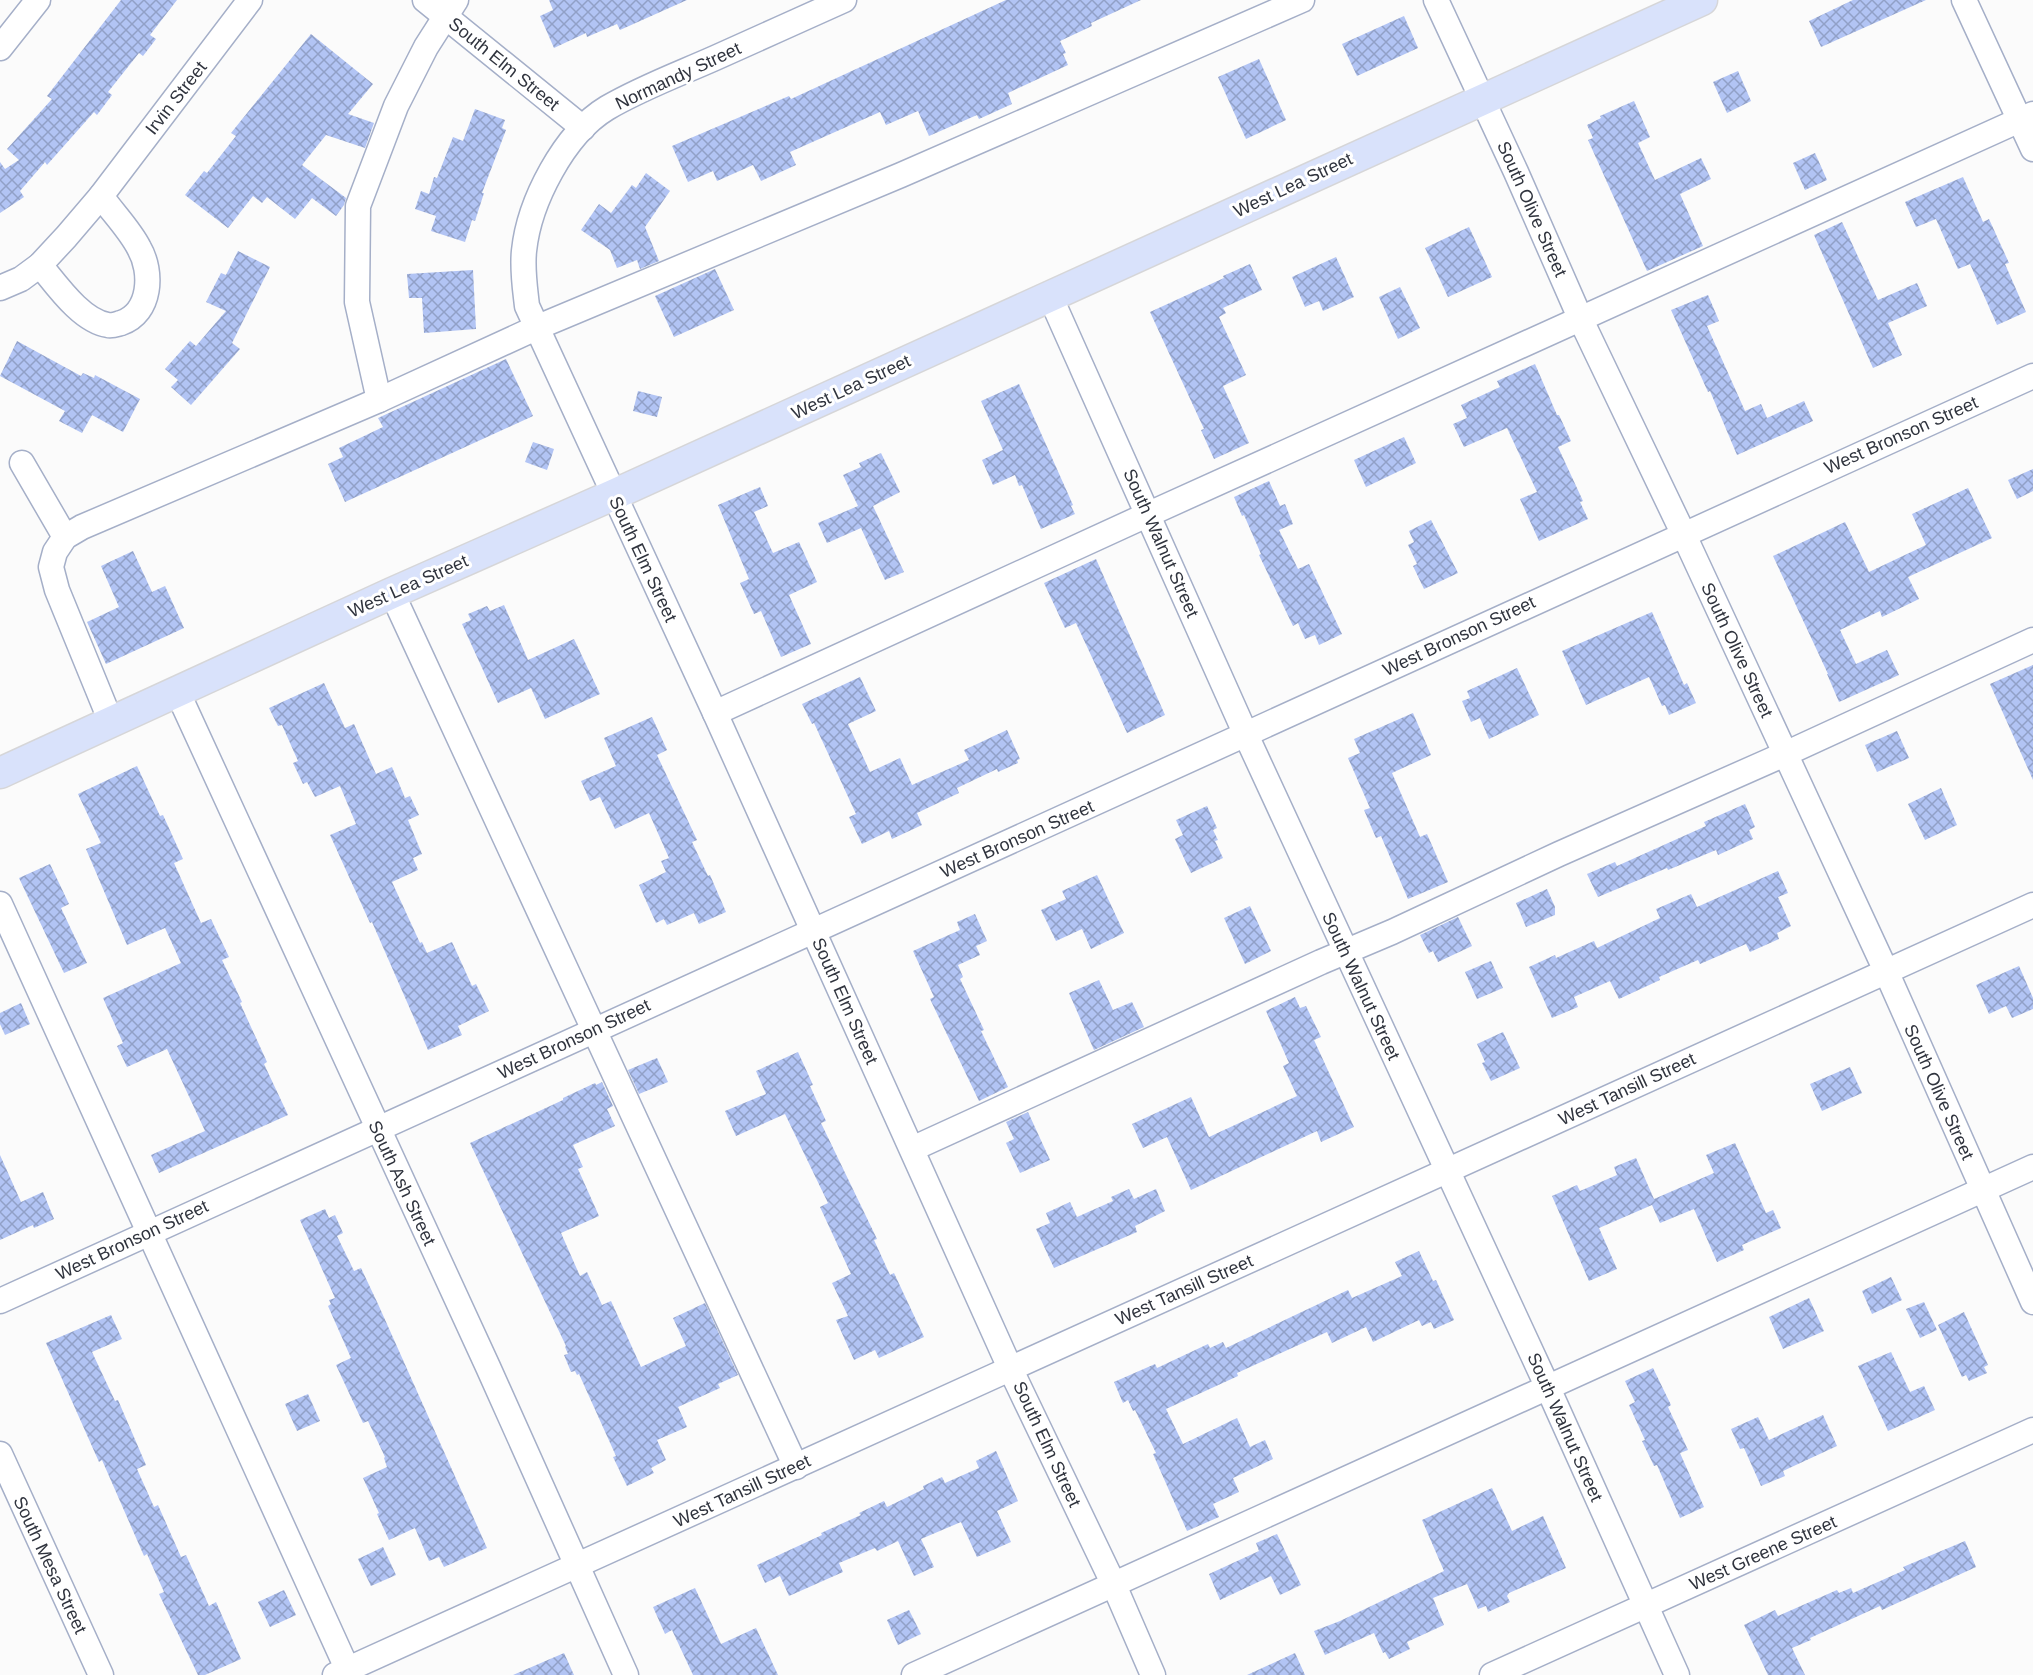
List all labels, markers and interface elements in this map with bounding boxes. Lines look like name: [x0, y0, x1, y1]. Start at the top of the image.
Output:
street label: South Elm Street: [445, 13, 563, 115]
street label: Normandy Street: [612, 38, 744, 114]
street label: Irvin Street: [141, 58, 211, 138]
street label: South Olive Street: [1493, 138, 1571, 280]
street label: West Lea Street: [1230, 149, 1356, 221]
street label: West Lea Street: [788, 351, 914, 423]
street label: West Bronson Street: [1821, 392, 1981, 478]
street label: South Walnut Street: [1119, 466, 1203, 620]
street label: South Elm Street: [605, 493, 681, 625]
street label: West Lea Street: [345, 551, 471, 621]
street label: South Olive Street: [1697, 580, 1777, 720]
street label: West Bronson Street: [1380, 592, 1538, 680]
street label: West Bronson Street: [937, 796, 1097, 882]
street label: South Walnut Street: [1318, 909, 1404, 1063]
street label: South Elm Street: [808, 935, 882, 1067]
street label: West Bronson Street: [495, 995, 653, 1083]
street label: South Olive Street: [1900, 1021, 1978, 1163]
street label: West Tansill Street: [1556, 1049, 1698, 1129]
street label: South Ash Street: [364, 1118, 440, 1248]
street label: West Bronson Street: [53, 1196, 211, 1284]
street label: West Tansill Street: [1112, 1251, 1256, 1329]
street label: South Walnut Street: [1523, 1350, 1607, 1504]
street label: South Elm Street: [1009, 1378, 1085, 1510]
street label: West Tansill Street: [671, 1451, 813, 1531]
street label: South Mesa Street: [9, 1493, 91, 1637]
street label: West Greene Street: [1686, 1512, 1840, 1594]

